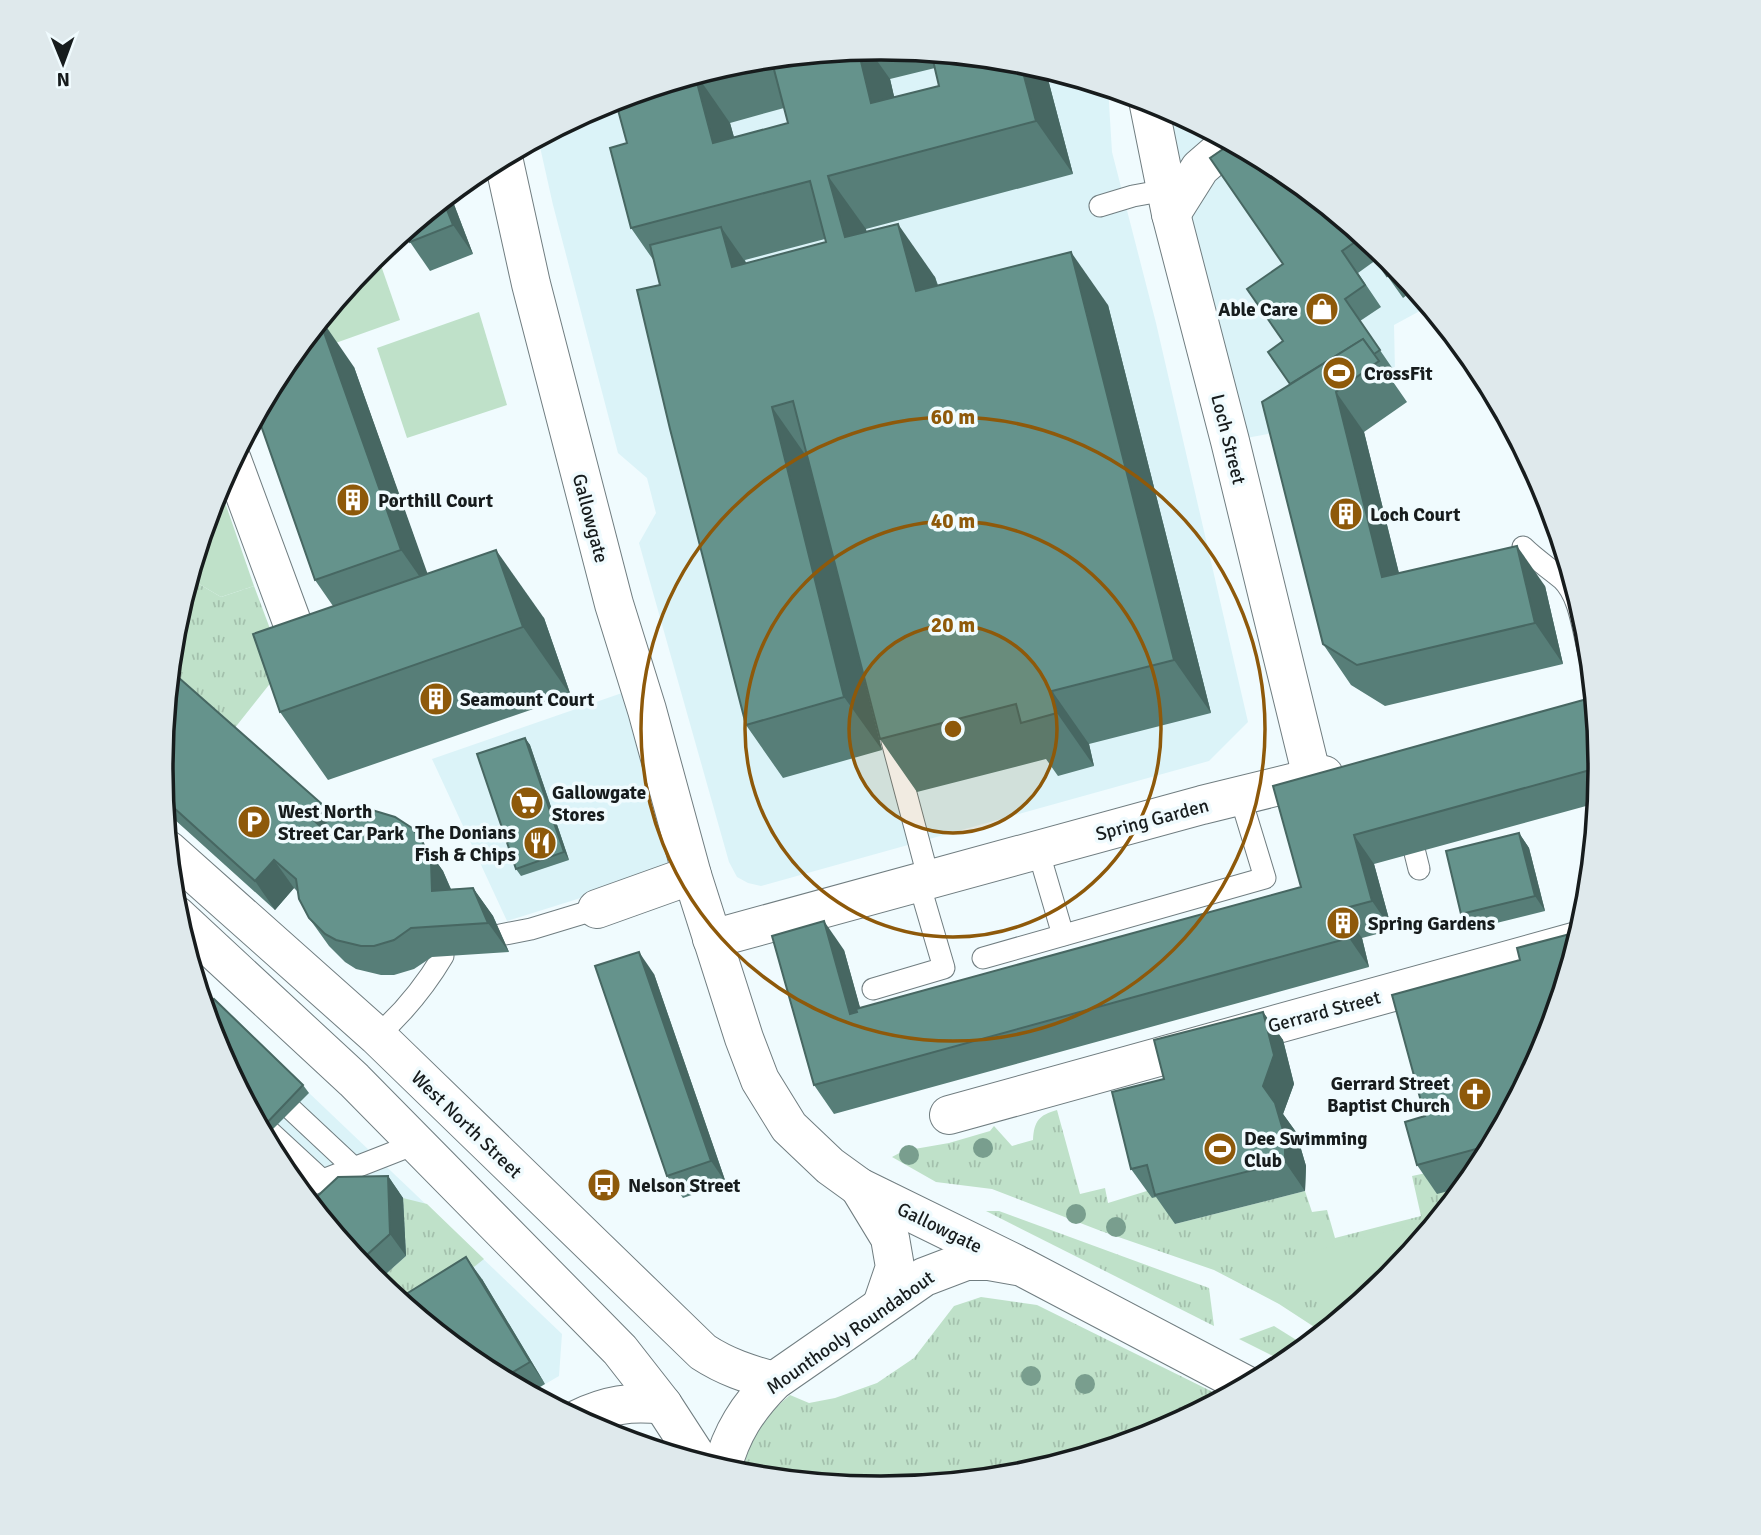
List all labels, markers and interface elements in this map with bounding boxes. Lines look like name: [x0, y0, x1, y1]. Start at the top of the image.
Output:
north arrow: [28, 28, 98, 98]
text: N: [56, 67, 70, 91]
shop icon: Able Care: [1303, 290, 1341, 328]
place label: Able Care: [1218, 298, 1298, 322]
sports icon: CrossFit: [1320, 354, 1358, 392]
place label: CrossFit: [1364, 362, 1433, 386]
street label: Loch Street: [1205, 392, 1251, 487]
text: 60 m: [931, 404, 975, 430]
street label: Gallowgate: [567, 471, 613, 566]
building icon: Porthill Court: [334, 481, 372, 519]
place label: Porthill Court: [378, 489, 493, 513]
building icon: Loch Court: [1327, 495, 1365, 533]
place label: Loch Court: [1370, 503, 1460, 527]
text: 40 m: [931, 508, 975, 534]
text: 20 m: [931, 612, 975, 638]
building icon: Seamount Court: [417, 680, 455, 718]
place label: Seamount Court: [460, 688, 594, 712]
centre of rings: [941, 717, 965, 741]
place label: Gallowgate Stores: [552, 781, 646, 827]
supermarket icon: Gallowgate Stores: [508, 784, 546, 822]
street label: Spring Garden: [1093, 793, 1212, 847]
place label: West North Street Car Park: [278, 800, 404, 846]
parking icon: West North Street Car Park: [235, 803, 273, 841]
place label: The Donians Fish & Chips: [414, 821, 516, 867]
restaurant icon: The Donians Fish & Chips: [521, 824, 559, 862]
building icon: Spring Gardens: [1324, 904, 1362, 942]
place label: Spring Gardens: [1368, 912, 1495, 936]
street label: Gerrard Street: [1265, 985, 1384, 1039]
street label: West North Street: [406, 1066, 527, 1184]
place label: Gerrard Street Baptist Church: [1327, 1072, 1450, 1118]
church icon: Gerrard Street Baptist Church: [1456, 1075, 1494, 1113]
place label: Dee Swimming Club: [1244, 1127, 1367, 1173]
sports icon: Dee Swimming Club: [1201, 1130, 1239, 1168]
bus stop icon: Nelson Street: [585, 1166, 623, 1204]
place label: Nelson Street: [628, 1174, 740, 1198]
street label: Gallowgate: [893, 1197, 986, 1259]
street label: Mounthooly Roundabout: [762, 1266, 939, 1400]

